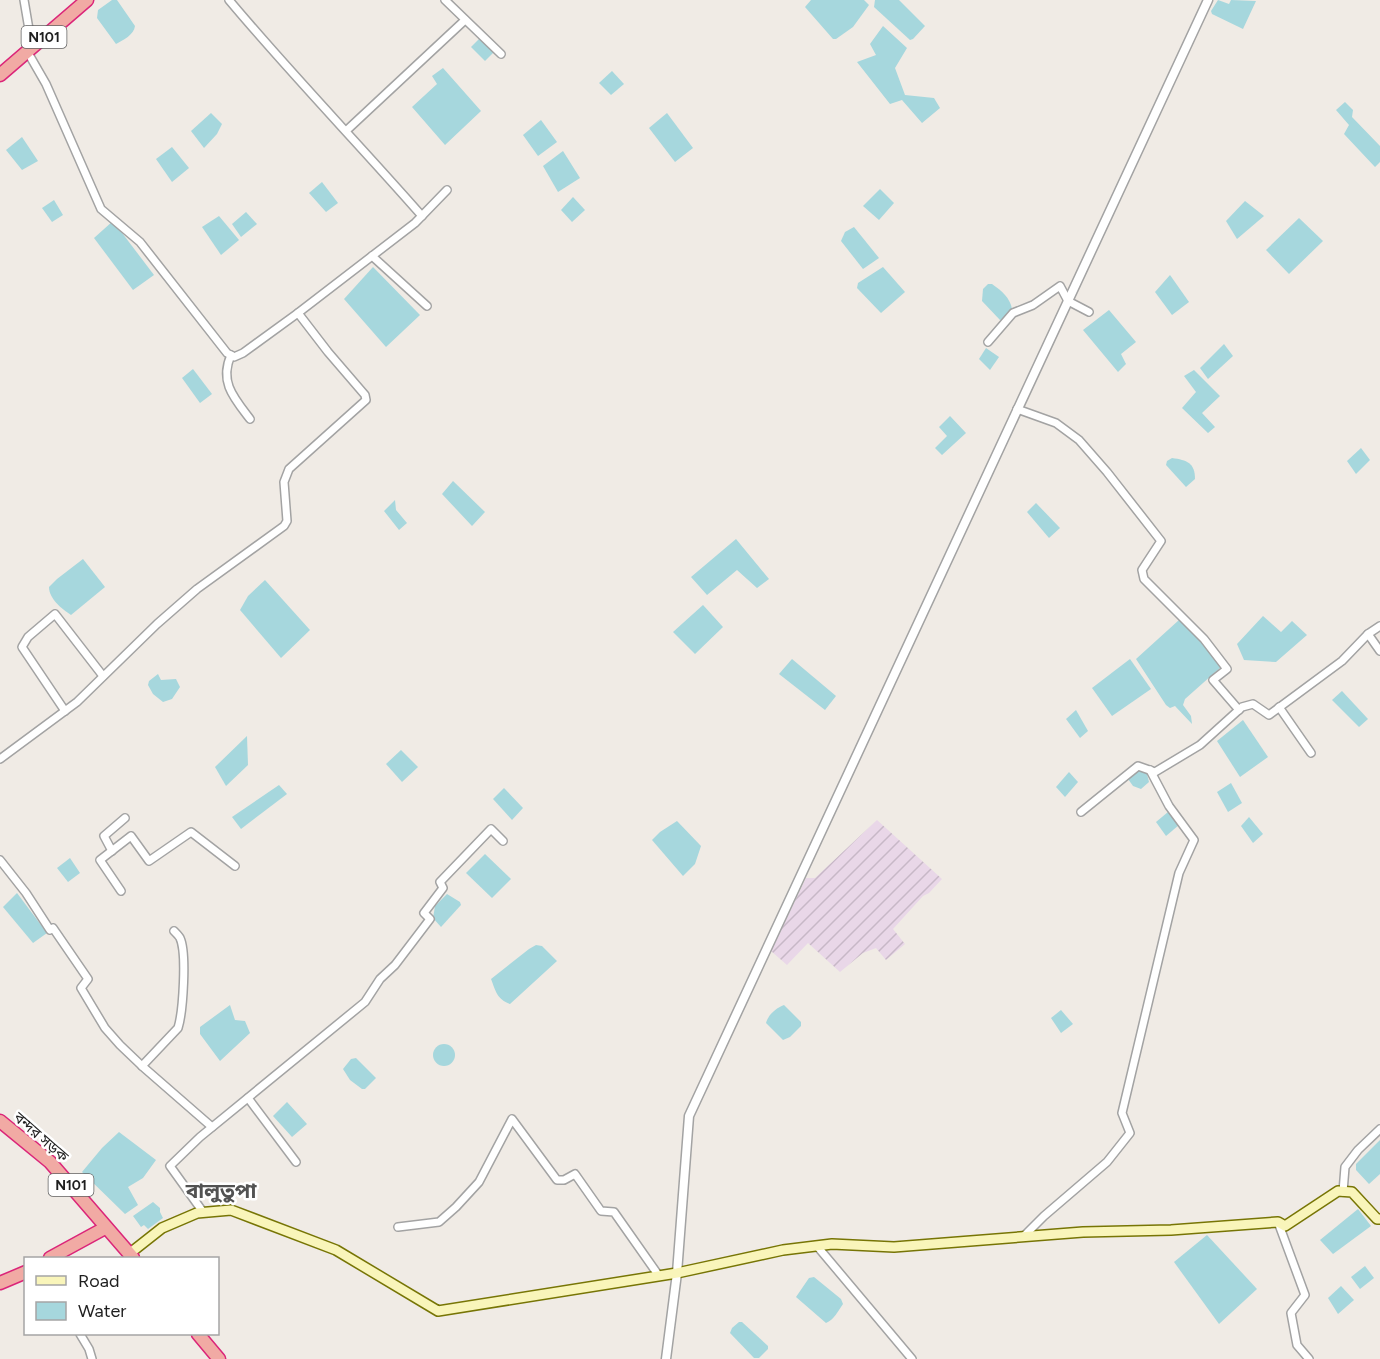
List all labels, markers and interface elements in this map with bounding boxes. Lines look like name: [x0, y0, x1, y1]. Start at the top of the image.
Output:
road number: N101: [22, 26, 66, 48]
street label: বন্দর সড়ক: [9, 1108, 73, 1166]
road number: N101: [48, 1174, 94, 1196]
district label: বালুতুপা: [185, 1178, 257, 1203]
legend: [24, 1257, 219, 1335]
text: Road: [78, 1270, 119, 1292]
text: Water: [78, 1300, 126, 1322]

